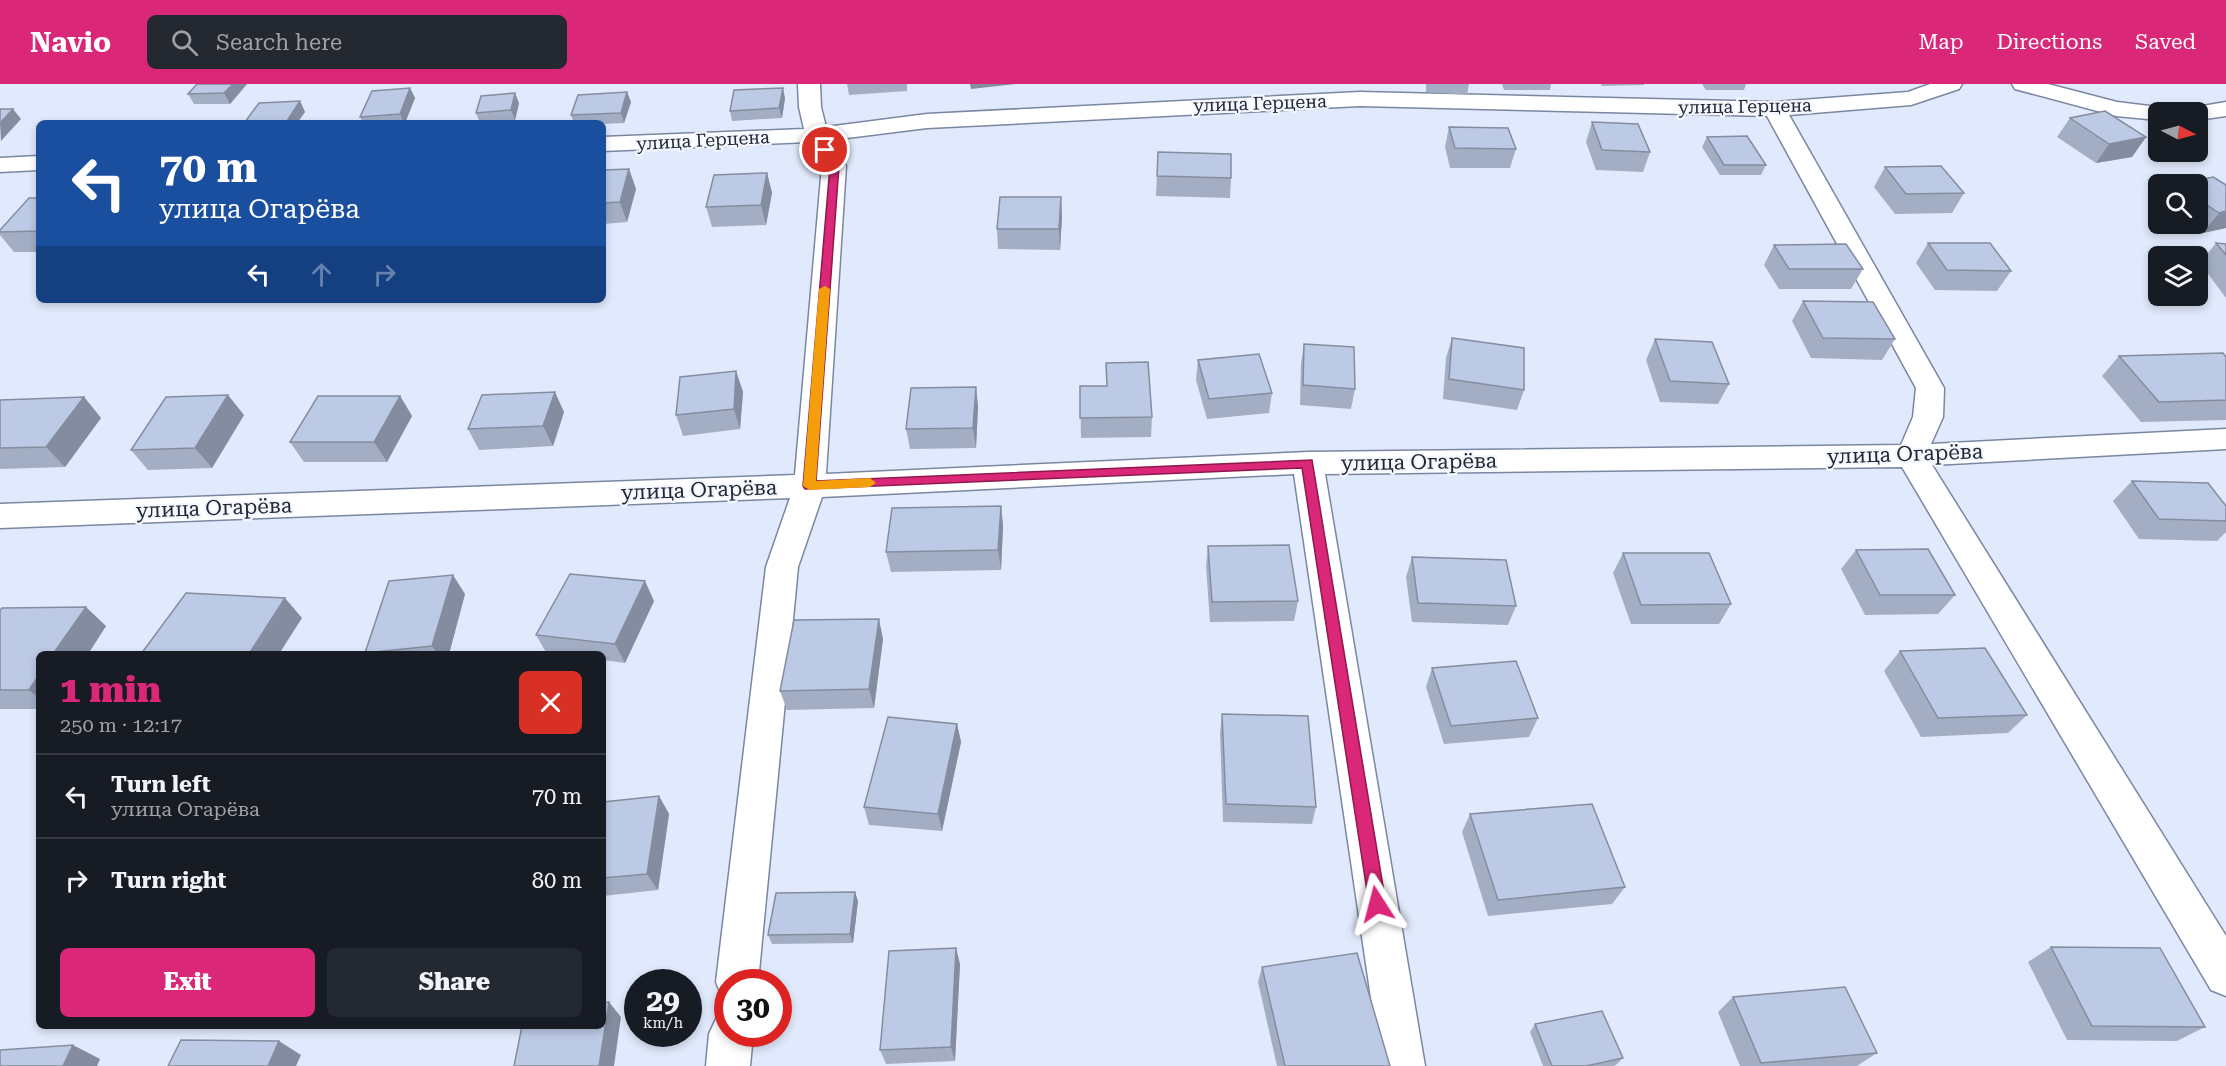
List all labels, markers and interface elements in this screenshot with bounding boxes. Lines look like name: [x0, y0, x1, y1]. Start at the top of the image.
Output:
search box: [147, 15, 567, 69]
text: Navio: [30, 26, 111, 59]
icon: search: [168, 26, 201, 59]
text: Search here: [216, 30, 342, 55]
text: Map: [1919, 30, 1963, 54]
text: Directions: [1996, 30, 2102, 54]
text: Saved: [2135, 30, 2196, 54]
street label: улица Герцена: [1193, 90, 1327, 116]
street label: улица Герцена: [1678, 94, 1812, 118]
north arrow: [2148, 102, 2208, 162]
map controls: [2148, 102, 2208, 306]
pin: [799, 124, 850, 175]
street label: улица Герцена: [636, 126, 770, 154]
icon: arrive: [808, 133, 841, 166]
text: 70 m: [159, 143, 257, 192]
icon: left: [60, 144, 138, 222]
button: search: [2148, 174, 2208, 234]
text: улица Огарёва: [159, 193, 360, 225]
button: layers: [2148, 246, 2208, 306]
icon: left: [242, 258, 275, 291]
icon: ahead: [305, 258, 338, 291]
icon: right: [368, 258, 401, 291]
street label: улица Огарёва: [1827, 439, 1984, 469]
street label: улица Огарёва: [1341, 449, 1498, 475]
street label: улица Огарёва: [621, 475, 778, 505]
street label: улица Огарёва: [136, 493, 293, 523]
text: 1 min: [60, 669, 161, 711]
button: close: [519, 671, 582, 734]
text: 250 m · 12:17: [60, 713, 182, 737]
text: Turn left: [111, 772, 211, 797]
icon: left: [60, 780, 93, 813]
text: 70 m: [532, 784, 582, 809]
text: улица Огарёва: [111, 797, 260, 821]
icon: right: [60, 864, 93, 897]
text: Turn right: [111, 868, 226, 893]
text: 80 m: [532, 868, 582, 893]
position arrow: [1345, 872, 1409, 936]
button: Exit: [60, 948, 315, 1017]
button: Share: [327, 948, 582, 1017]
speed limit sign: 30: [714, 969, 792, 1047]
text: 29: [646, 983, 680, 1018]
text: km/h: [643, 1014, 683, 1032]

